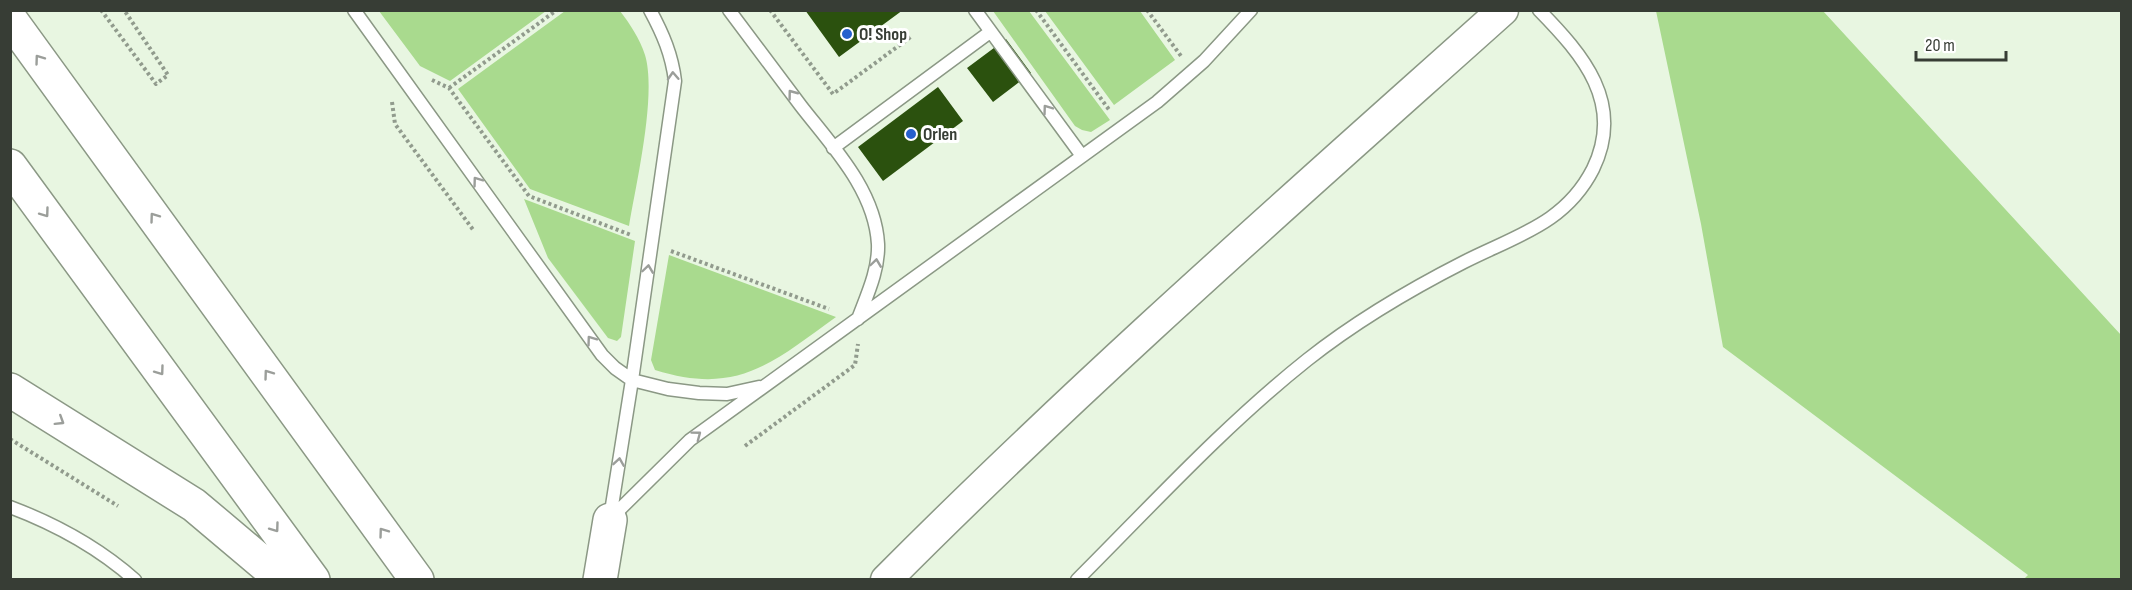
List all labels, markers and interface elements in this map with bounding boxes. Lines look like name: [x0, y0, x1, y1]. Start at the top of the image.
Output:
place label: O! Shop: [859, 24, 907, 45]
scale bar: [1916, 24, 2006, 62]
marker: O! Shop: [840, 27, 854, 41]
text: 20 m: [1925, 35, 1955, 56]
one-way arrow: [35, 54, 46, 65]
one-way arrow: [667, 71, 680, 80]
one-way arrow: [789, 89, 800, 100]
one-way arrow: [1043, 105, 1054, 116]
place label: Orlen: [923, 124, 957, 145]
marker: Orlen: [904, 127, 918, 141]
one-way arrow: [473, 177, 484, 188]
one-way arrow: [38, 207, 49, 218]
one-way arrow: [150, 212, 161, 223]
one-way arrow: [869, 259, 881, 268]
one-way arrow: [641, 264, 653, 273]
one-way arrow: [587, 335, 598, 346]
one-way arrow: [153, 364, 164, 375]
one-way arrow: [265, 370, 276, 381]
one-way arrow: [54, 414, 64, 426]
one-way arrow: [690, 431, 701, 442]
one-way arrow: [612, 457, 625, 467]
one-way arrow: [268, 521, 279, 532]
one-way arrow: [379, 528, 390, 539]

